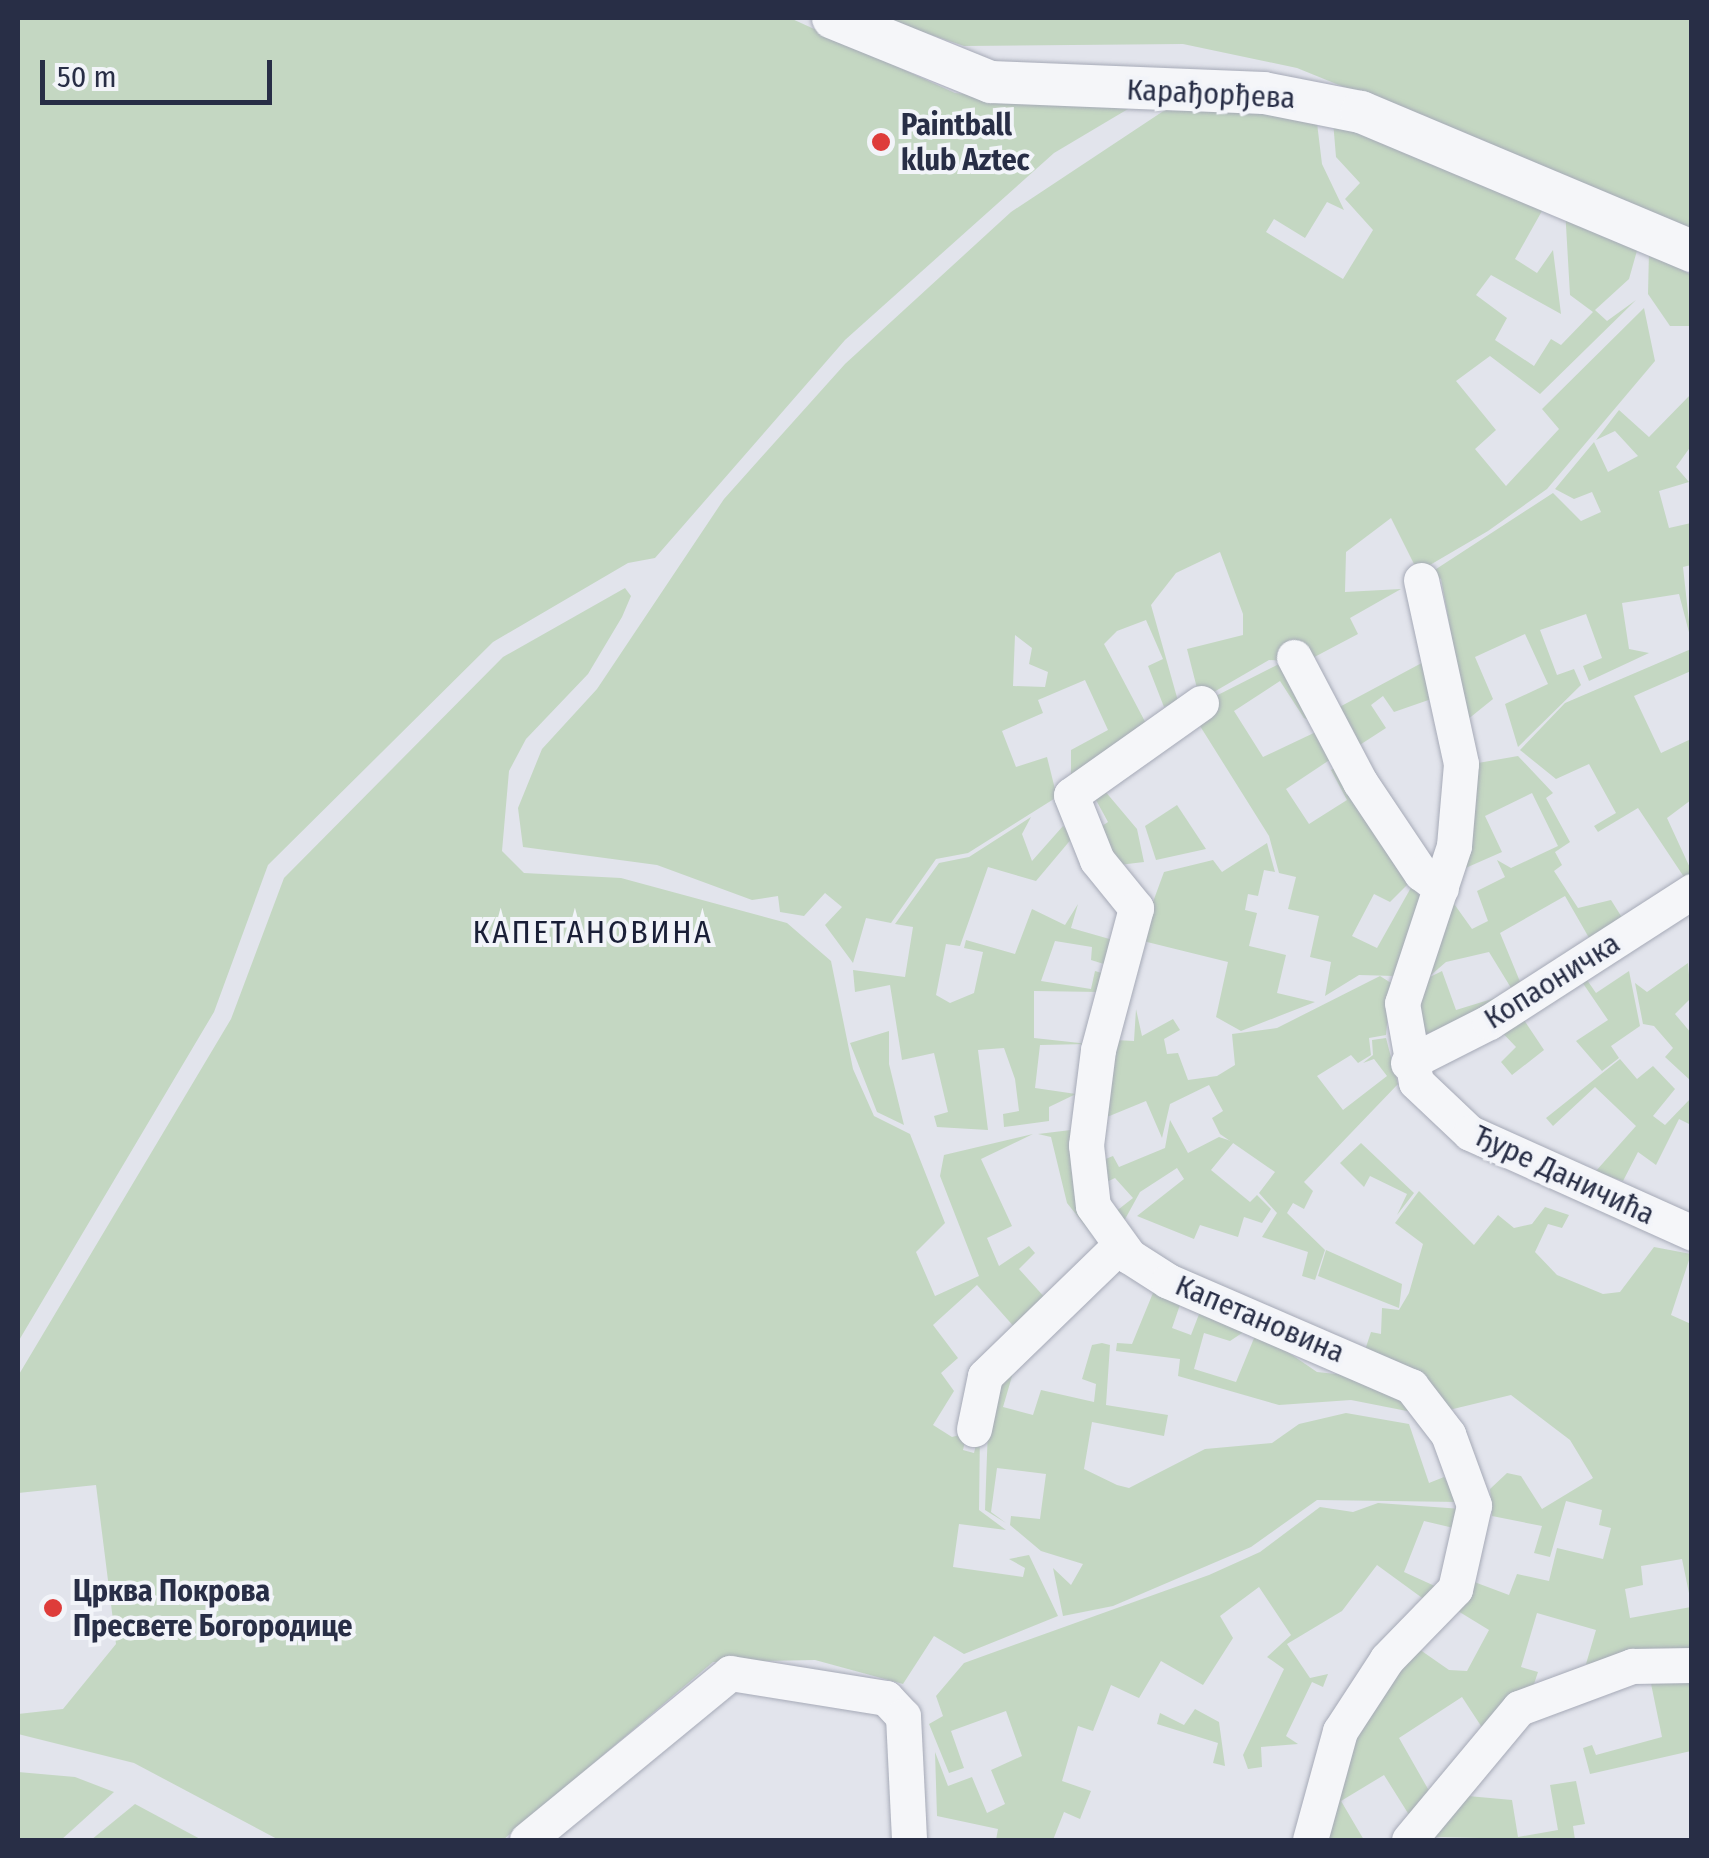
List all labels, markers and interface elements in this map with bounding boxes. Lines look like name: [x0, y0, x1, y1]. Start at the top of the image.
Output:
scale bar: [45, 40, 278, 102]
text: 50 m: [57, 59, 117, 95]
street label: Карађорђева: [1126, 72, 1296, 116]
place label: Paintball klub Aztec: [901, 107, 1030, 178]
marker: Paintball klub Aztec: [870, 131, 892, 153]
district label: КАПЕТАНОВИНА: [473, 913, 713, 951]
street label: Копаоничка: [1478, 925, 1626, 1037]
street label: Ђуре Даничића: [1468, 1117, 1660, 1233]
street label: Капетановина: [1170, 1267, 1350, 1371]
place label: Црква Покрова Пресвете Богородице: [73, 1573, 352, 1644]
marker: Црква Покрова Пресвете Богородице: [42, 1597, 64, 1619]

